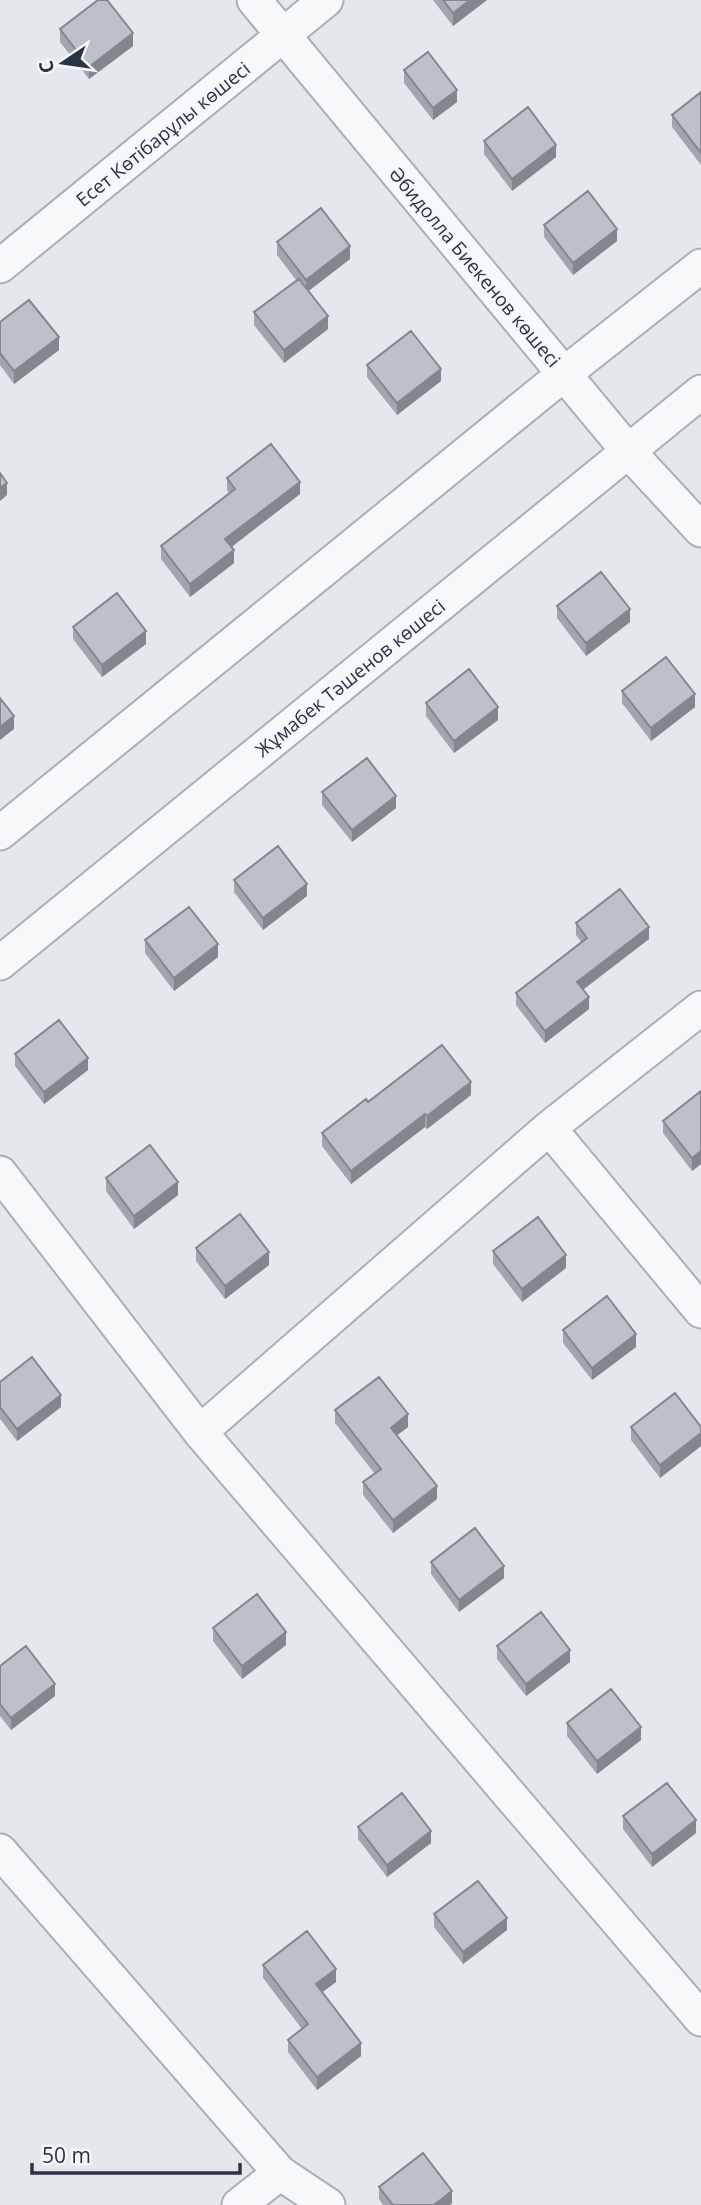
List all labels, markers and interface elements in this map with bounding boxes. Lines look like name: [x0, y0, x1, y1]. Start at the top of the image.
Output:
north arrow: [28, 28, 98, 98]
street label: Есет Көтібарұлы көшесі: [70, 56, 256, 212]
text: С: [32, 58, 60, 76]
street label: Әбидолла Биекенов көшесі: [383, 161, 567, 373]
street label: Жұмабек Тәшенов көшесі: [250, 593, 450, 763]
scale bar: [32, 2132, 240, 2176]
text: 50 m: [42, 2141, 91, 2169]

